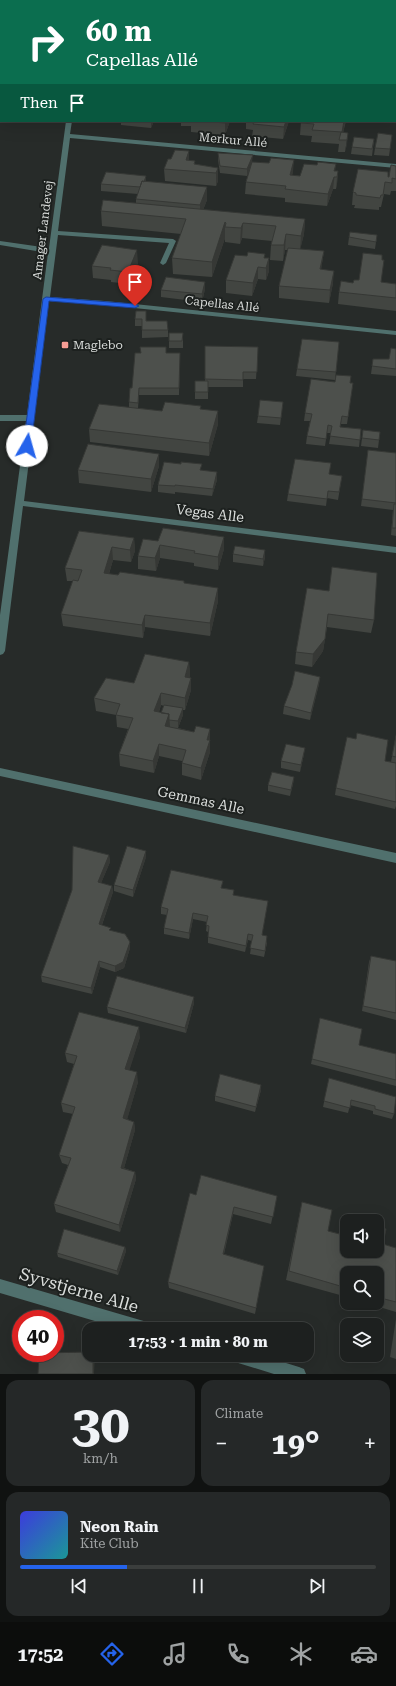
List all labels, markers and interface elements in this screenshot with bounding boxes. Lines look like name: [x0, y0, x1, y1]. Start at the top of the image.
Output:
text: 60 m: [86, 15, 151, 48]
icon: right: [20, 16, 72, 68]
text: Capellas Allé: [86, 49, 198, 70]
icon: arrive: [66, 92, 88, 114]
text: Then: [20, 94, 58, 112]
street label: Merkur Allé: [198, 130, 268, 150]
street label: Amager Landevej: [30, 180, 56, 280]
pin: [118, 265, 152, 306]
icon: arrive: [124, 271, 146, 293]
street label: Capellas Allé: [184, 293, 260, 315]
place label: Maglebo: [73, 338, 123, 352]
marker: Maglebo: [60, 340, 70, 350]
position arrow: [6, 425, 48, 467]
street label: Vegas Alle: [175, 501, 245, 525]
street label: Gemmas Alle: [156, 783, 246, 817]
map controls: [340, 1214, 384, 1362]
button: sound: [340, 1214, 384, 1258]
street label: Syvstjerne Alle: [17, 1263, 141, 1317]
button: search: [340, 1266, 384, 1310]
speed limit sign: 40: [12, 1310, 64, 1362]
button: layers: [340, 1318, 384, 1362]
text: 17:53 · 1 min · 80 m: [128, 1333, 268, 1351]
text: 30: [71, 1394, 130, 1455]
text: Climate: [215, 1406, 263, 1421]
text: 19°: [271, 1426, 320, 1461]
text: −: [215, 1431, 227, 1456]
text: +: [364, 1431, 376, 1456]
text: km/h: [83, 1451, 118, 1466]
text: Neon Rain: [80, 1518, 159, 1536]
text: Kite Club: [80, 1536, 139, 1551]
icon: previous: [68, 1575, 90, 1597]
icon: pause: [187, 1575, 209, 1597]
icon: next: [306, 1575, 328, 1597]
icon: directions: [98, 1640, 126, 1668]
icon: music: [161, 1640, 189, 1668]
icon: phone: [224, 1640, 252, 1668]
icon: climate: [287, 1640, 315, 1668]
icon: car: [350, 1640, 378, 1668]
text: 17:52: [18, 1644, 63, 1665]

